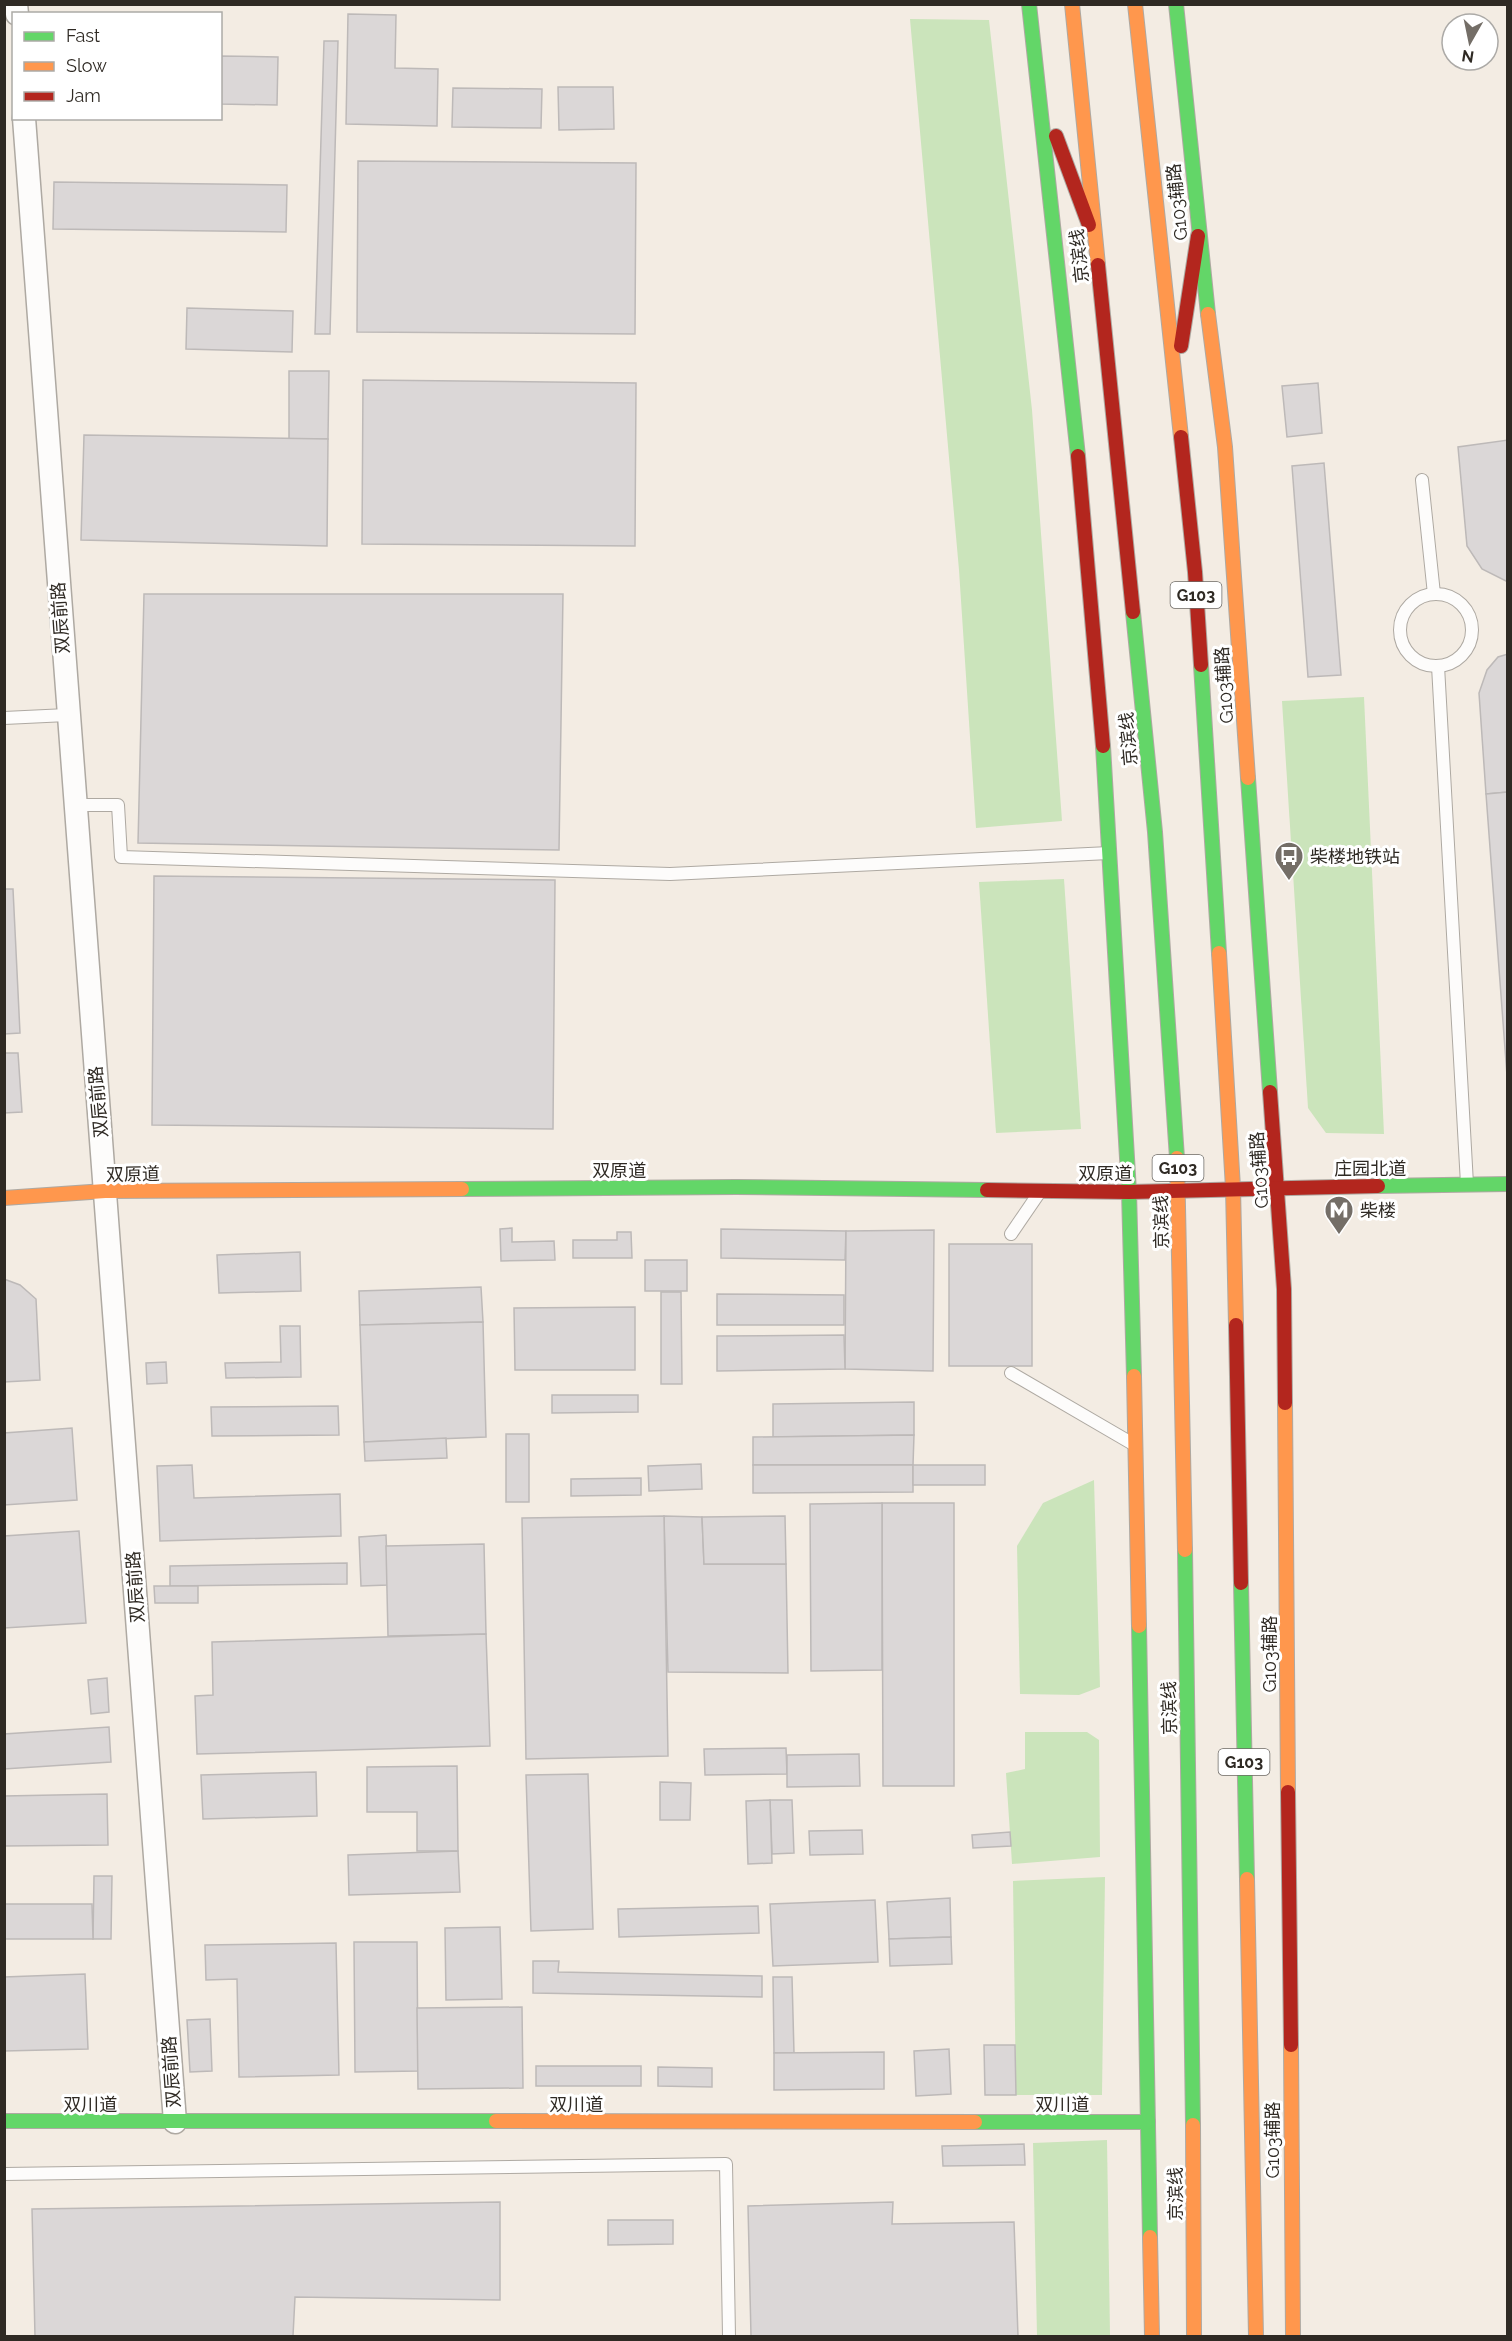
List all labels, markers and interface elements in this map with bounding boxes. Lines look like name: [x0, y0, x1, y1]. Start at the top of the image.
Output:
legend: [12, 12, 222, 120]
north arrow: [1440, 12, 1500, 72]
text: Fast: [66, 25, 100, 46]
text: N: [1460, 46, 1475, 67]
text: Slow: [66, 55, 107, 76]
text: Jam: [66, 85, 101, 106]
street label: G103辅路: [1163, 162, 1191, 242]
street label: 京滨线: [1066, 228, 1092, 284]
street label: 双辰前路: [47, 581, 73, 655]
road number: G103: [1170, 582, 1222, 608]
street label: G103辅路: [1211, 646, 1237, 724]
street label: 京滨线: [1115, 711, 1141, 767]
bus stop icon: 柴楼地铁站: [1273, 840, 1305, 882]
place label: 柴楼地铁站: [1310, 846, 1400, 867]
street label: 双辰前路: [84, 1065, 112, 1139]
street label: G103辅路: [1246, 1131, 1272, 1209]
road number: G103: [1152, 1155, 1204, 1181]
street label: 庄园北道: [1334, 1158, 1406, 1179]
street label: 双原道: [592, 1160, 646, 1181]
street label: 双原道: [106, 1163, 160, 1185]
street label: 双原道: [1078, 1163, 1132, 1184]
metro station icon: 柴楼: [1323, 1194, 1355, 1236]
street label: 京滨线: [1150, 1195, 1172, 1249]
place label: 柴楼: [1360, 1200, 1396, 1221]
street label: 双辰前路: [122, 1550, 148, 1624]
street label: G103辅路: [1259, 1615, 1280, 1693]
street label: 京滨线: [1158, 1681, 1180, 1735]
road number: G103: [1218, 1749, 1270, 1775]
street label: 双辰前路: [158, 2035, 184, 2109]
street label: 双川道: [63, 2094, 117, 2115]
street label: 双川道: [549, 2094, 603, 2115]
street label: 双川道: [1035, 2094, 1089, 2115]
street label: G103辅路: [1262, 2101, 1283, 2179]
street label: 京滨线: [1165, 2167, 1186, 2221]

